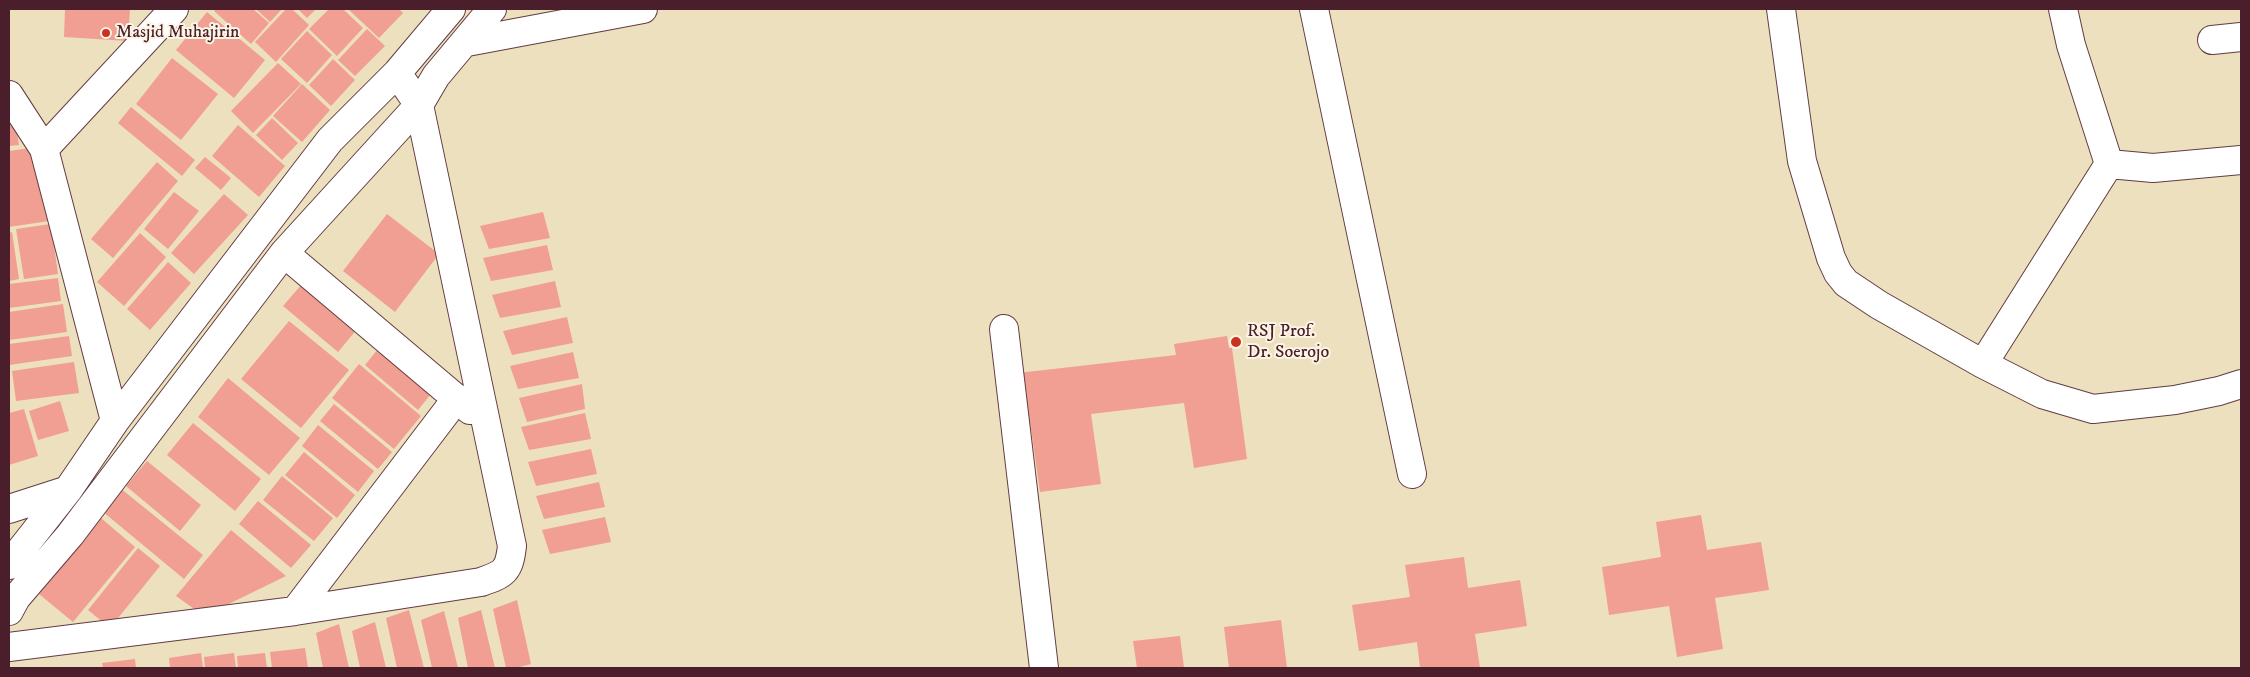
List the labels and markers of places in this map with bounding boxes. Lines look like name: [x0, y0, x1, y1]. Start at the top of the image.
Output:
place label: Masjid Muhajirin: [116, 22, 239, 44]
marker: Masjid Muhajirin: [100, 27, 112, 39]
place label: RSJ Prof. Dr. Soerojo: [1247, 321, 1329, 364]
marker: RSJ Prof. Dr. Soerojo: [1229, 335, 1243, 349]

